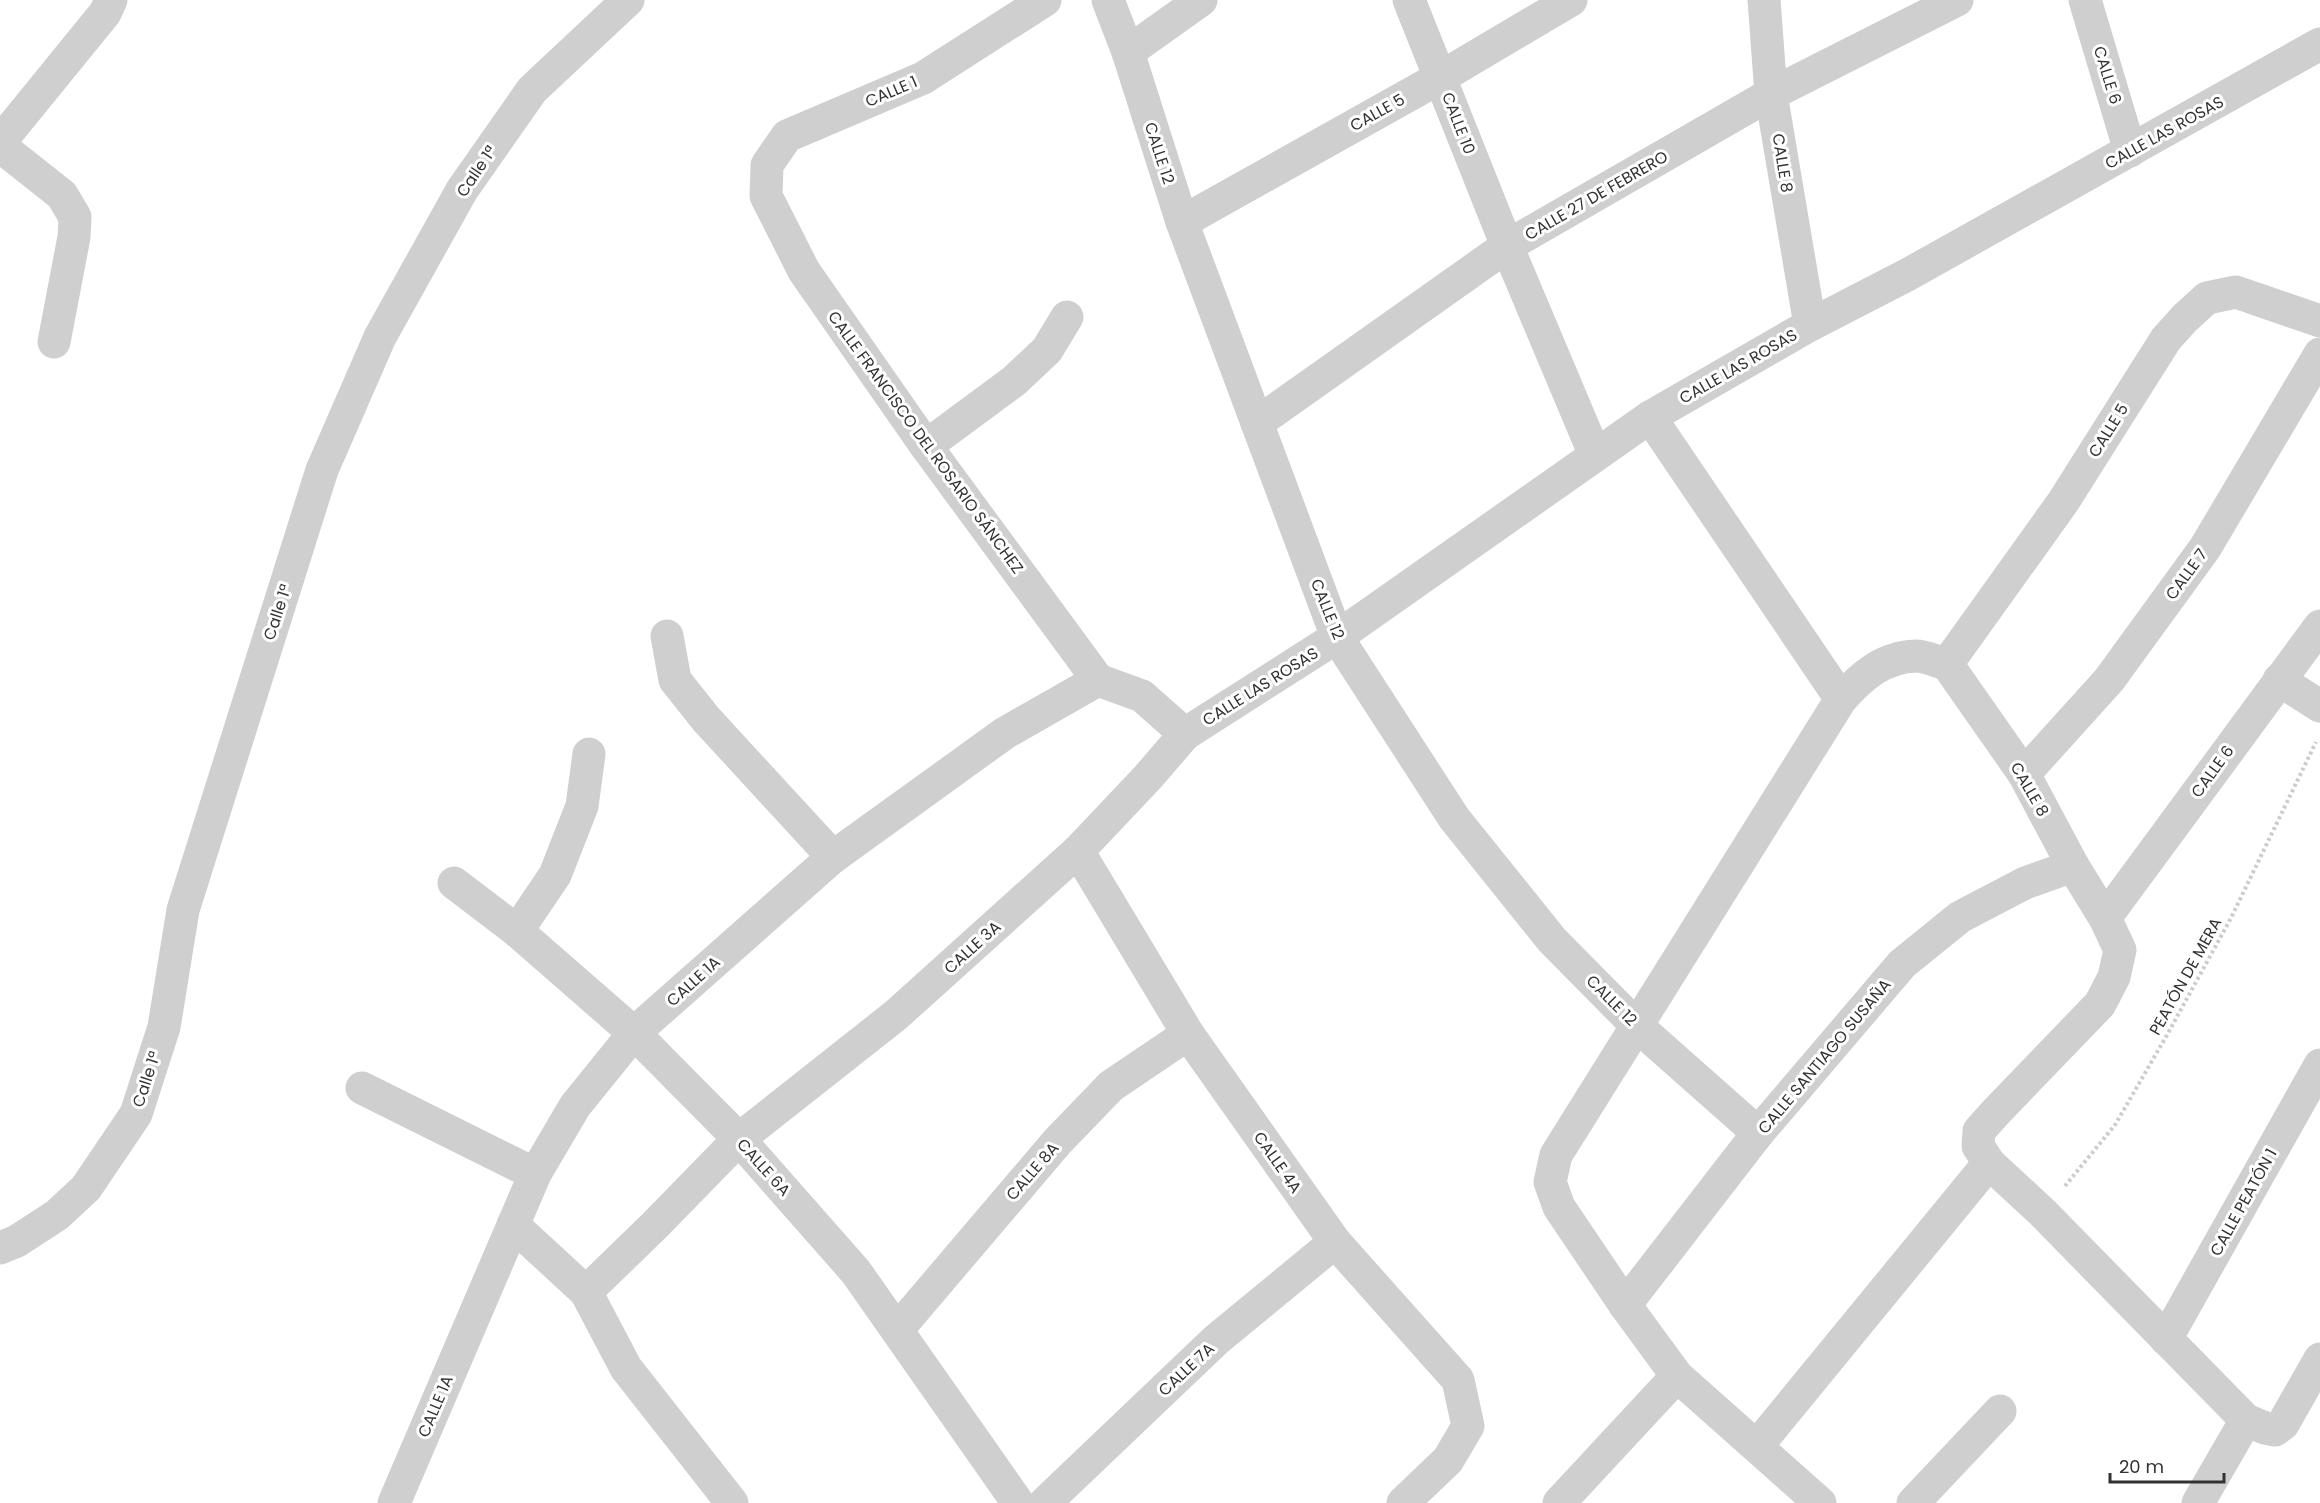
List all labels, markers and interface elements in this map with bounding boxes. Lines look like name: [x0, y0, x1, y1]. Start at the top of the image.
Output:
street label: CALLE 6: [2088, 43, 2127, 107]
street label: CALLE 1: [862, 70, 921, 113]
street label: CALLE 5: [1346, 88, 1409, 137]
street label: CALLE 10: [1436, 89, 1481, 157]
street label: CALLE LAS ROSAS: [2101, 90, 2228, 175]
street label: CALLE 12: [1139, 119, 1180, 187]
street label: CALLE 8: [1766, 132, 1799, 194]
street label: Calle 1ª: [451, 141, 502, 202]
street label: CALLE 27 DE FEBRERO: [1520, 145, 1672, 246]
street label: CALLE FRANCISCO DEL ROSARIO SÁNCHEZ: [822, 306, 1029, 578]
street label: CALLE LAS ROSAS: [1675, 323, 1801, 410]
street label: CALLE 5: [2083, 399, 2134, 462]
street label: CALLE 7: [2160, 544, 2213, 605]
street label: CALLE 12: [1305, 575, 1350, 643]
street label: Calle 1ª: [258, 581, 297, 643]
street label: CALLE LAS ROSAS: [1198, 642, 1323, 731]
street label: CALLE 6: [2186, 740, 2239, 802]
street label: CALLE 8: [2005, 758, 2054, 821]
street label: PEATÓN DE MERA: [2144, 913, 2227, 1039]
street label: CALLE 3A: [939, 915, 1006, 979]
street label: CALLE 1A: [661, 951, 725, 1012]
street label: CALLE 12: [1581, 970, 1642, 1031]
street label: CALLE SANTIAGO SUSAÑA: [1753, 974, 1896, 1139]
street label: Calle 1ª: [127, 1048, 166, 1110]
street label: CALLE 4A: [1248, 1127, 1307, 1198]
street label: CALLE 6A: [732, 1133, 796, 1201]
street label: CALLE 8A: [1001, 1137, 1064, 1205]
street label: CALLE PEATÓN 1: [2204, 1144, 2282, 1260]
street label: CALLE 7A: [1153, 1337, 1220, 1401]
street label: CALLE 1A: [412, 1371, 459, 1441]
scale bar: [2110, 1446, 2224, 1484]
text: 20 m: [2119, 1454, 2164, 1479]

